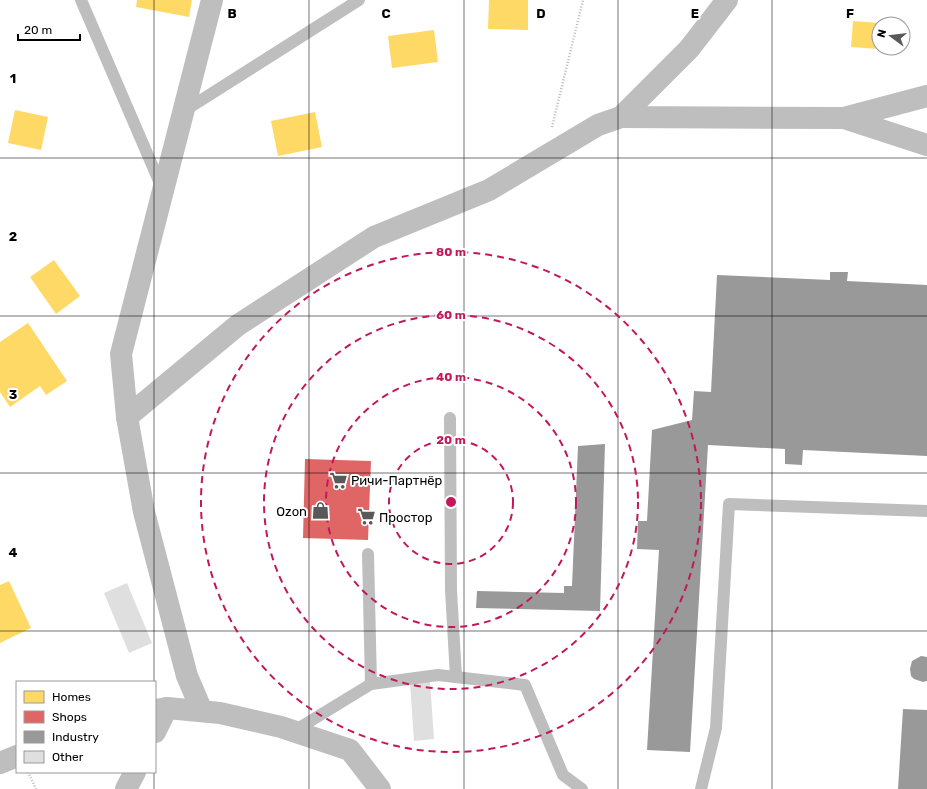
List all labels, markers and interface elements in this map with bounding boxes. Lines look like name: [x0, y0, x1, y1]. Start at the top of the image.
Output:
text: B: [227, 6, 237, 21]
text: C: [381, 6, 391, 21]
text: D: [536, 6, 546, 21]
text: E: [691, 6, 699, 21]
text: F: [846, 6, 854, 21]
scale bar: [18, 16, 80, 42]
north arrow: [871, 16, 911, 56]
text: 20 m: [24, 23, 52, 37]
text: N: [875, 28, 889, 39]
text: 1: [10, 71, 16, 86]
text: 2: [9, 229, 17, 244]
text: 80 m: [436, 245, 466, 259]
text: 60 m: [436, 308, 466, 322]
text: 40 m: [436, 370, 466, 384]
text: 3: [9, 387, 18, 402]
text: 20 m: [436, 433, 466, 447]
supermarket icon: Ричи-Партнёр: [328, 470, 348, 490]
place label: Ричи-Партнёр: [351, 473, 443, 488]
centre of rings: [444, 495, 458, 509]
shop icon: Ozon: [310, 501, 330, 521]
place label: Ozon: [276, 504, 307, 519]
supermarket icon: Простор: [356, 507, 376, 527]
place label: Простор: [379, 510, 433, 525]
text: 4: [9, 545, 18, 560]
legend: [16, 681, 156, 773]
text: Homes: [52, 690, 91, 704]
text: Shops: [52, 710, 87, 724]
text: Industry: [52, 730, 99, 744]
text: Other: [52, 750, 84, 764]

